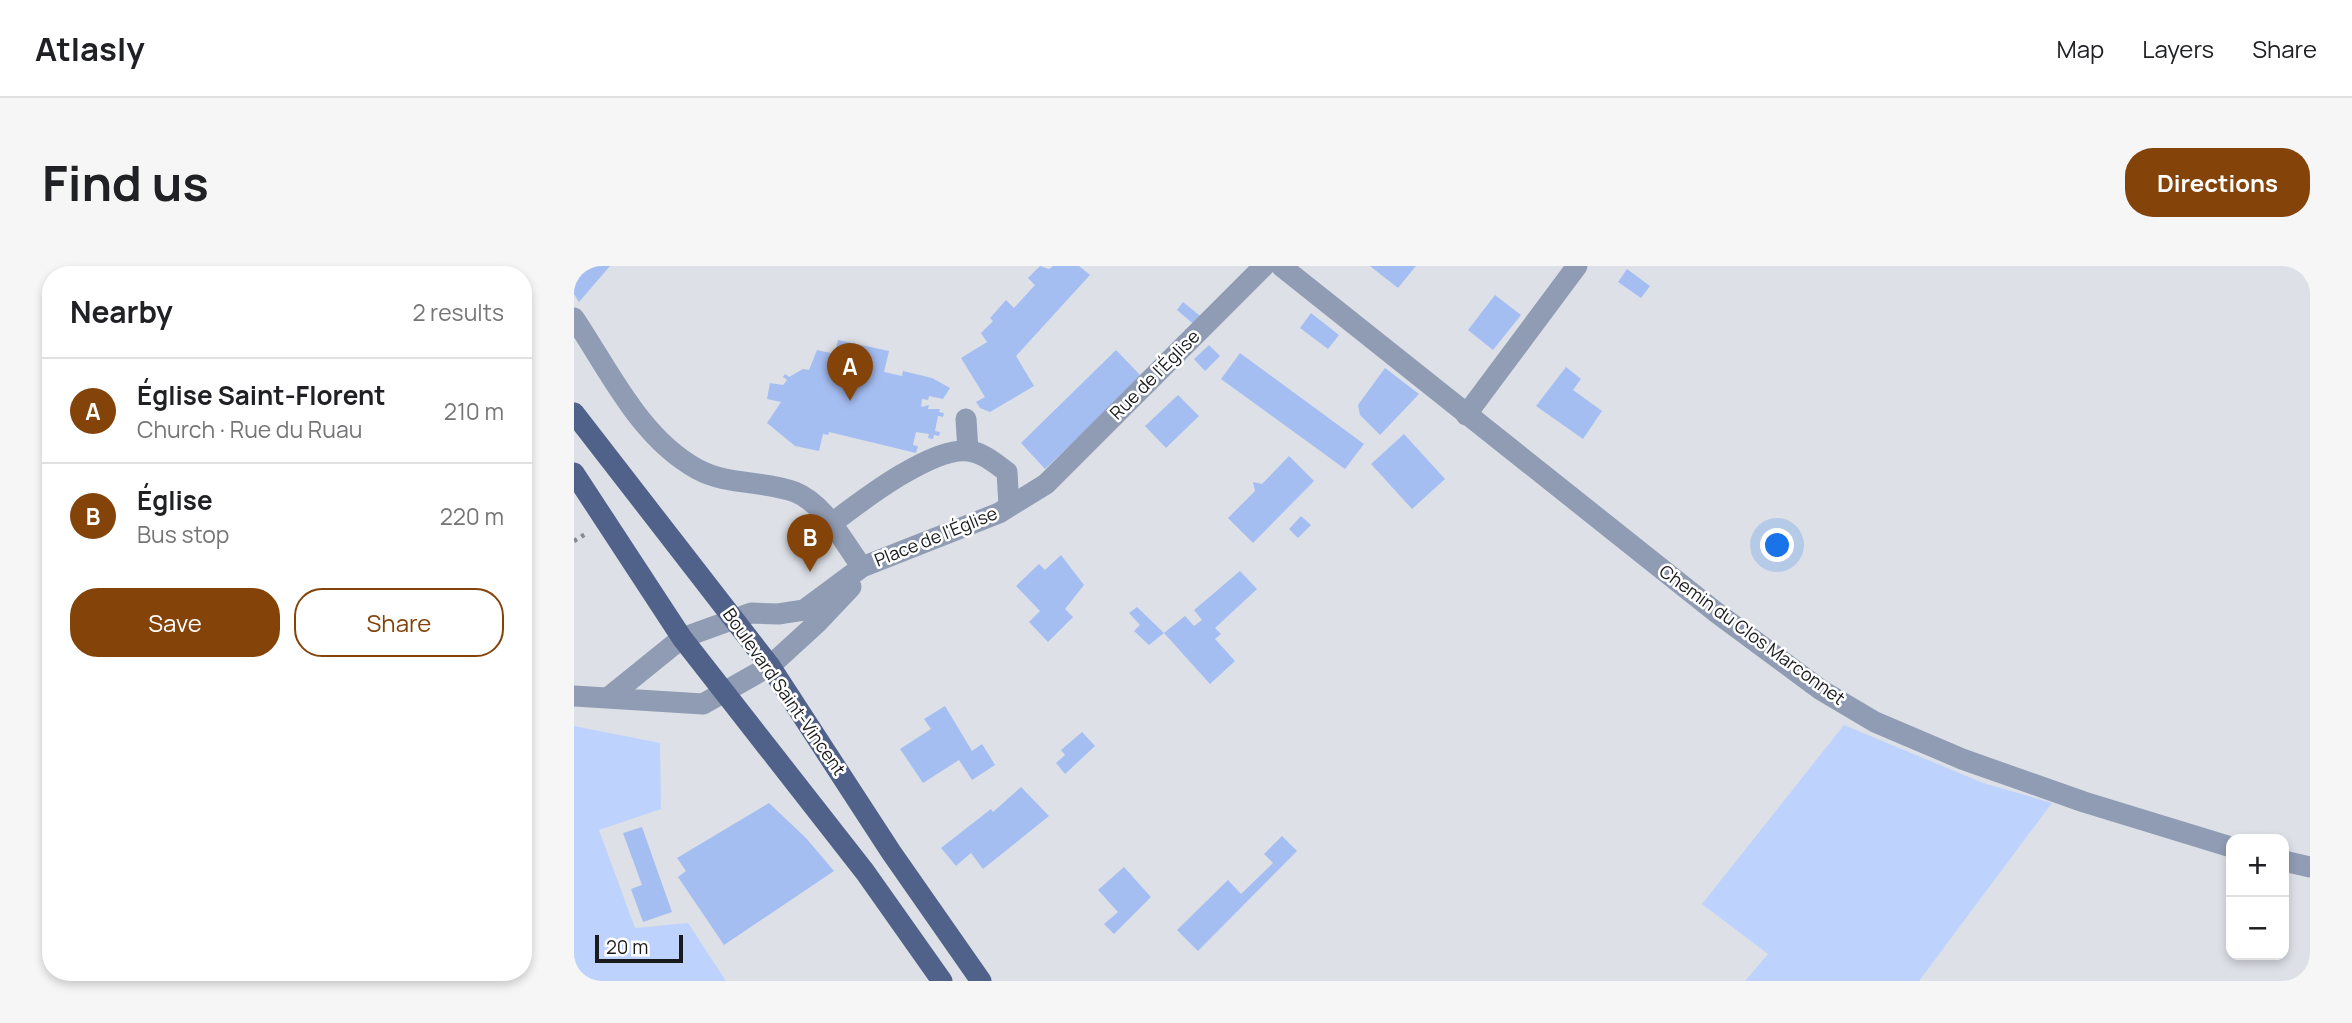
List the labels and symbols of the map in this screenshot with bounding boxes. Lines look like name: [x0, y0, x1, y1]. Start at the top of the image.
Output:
street label: Rue de l'Église: [1104, 324, 1204, 424]
pin: A: [827, 343, 873, 401]
street label: Place de l'Église: [871, 501, 1001, 572]
pin: B: [787, 514, 833, 572]
your location: [1760, 528, 1794, 562]
street label: Chemin du Clos Marconnet: [1655, 559, 1850, 710]
street label: Boulevard Saint-Vincent: [718, 603, 852, 780]
scale bar: [595, 932, 682, 964]

